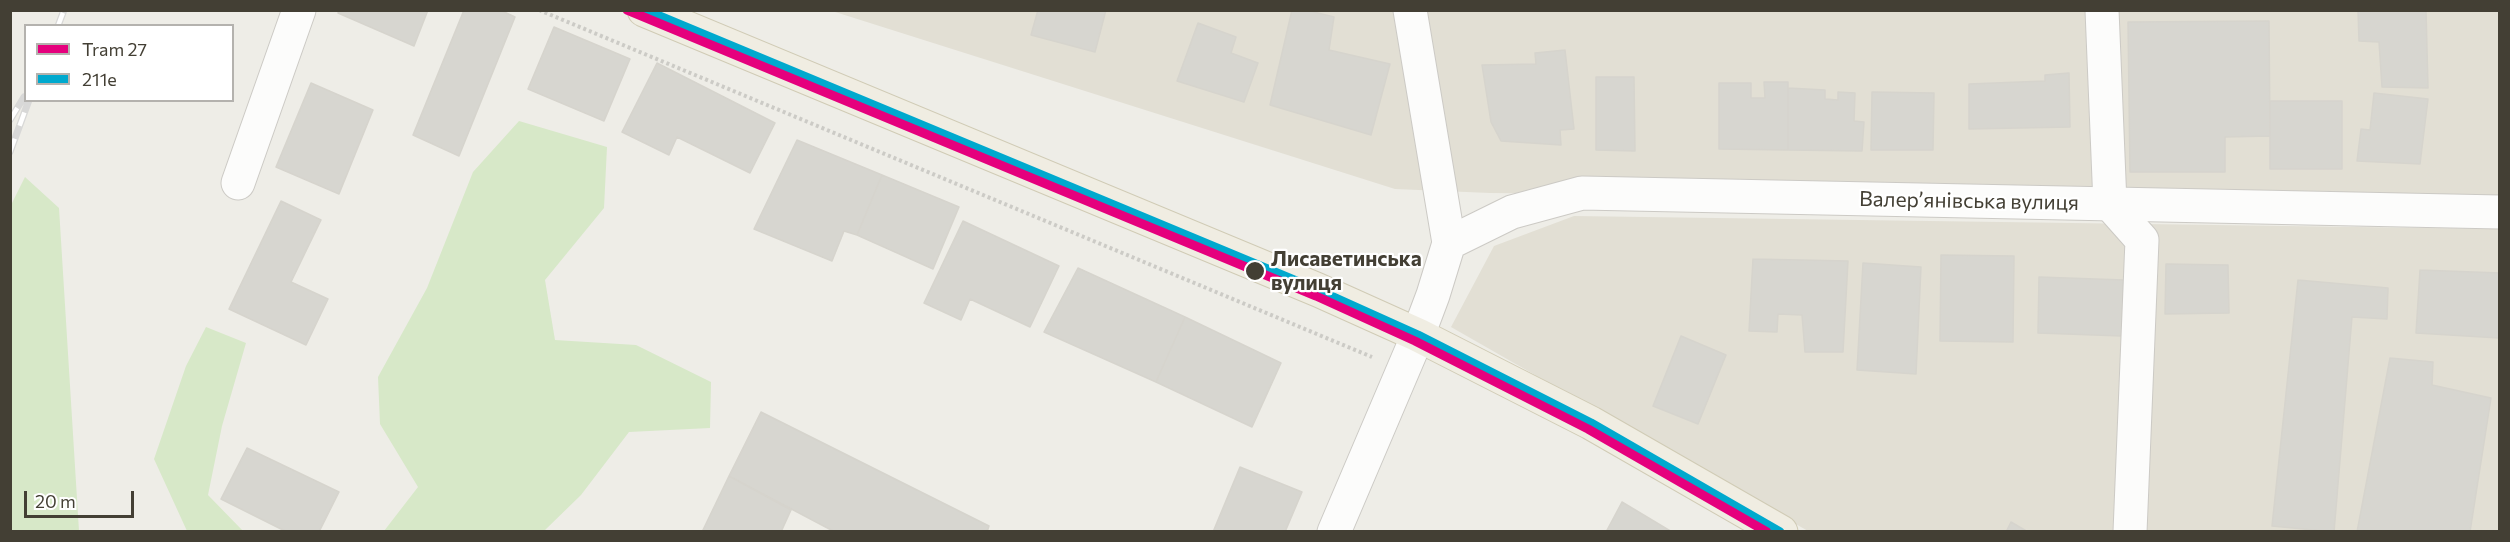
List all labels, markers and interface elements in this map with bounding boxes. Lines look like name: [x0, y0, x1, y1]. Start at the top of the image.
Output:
legend: [24, 24, 234, 102]
text: Tram 27: [82, 38, 147, 60]
text: 211е: [82, 68, 117, 90]
street label: Валер’янівська вулиця: [1859, 186, 2079, 216]
place label: Лисаветинська вулиця: [1271, 246, 1422, 296]
marker: Лисаветинська вулиця: [1244, 260, 1266, 282]
scale bar: [27, 479, 136, 517]
text: 20 m: [35, 490, 76, 512]

